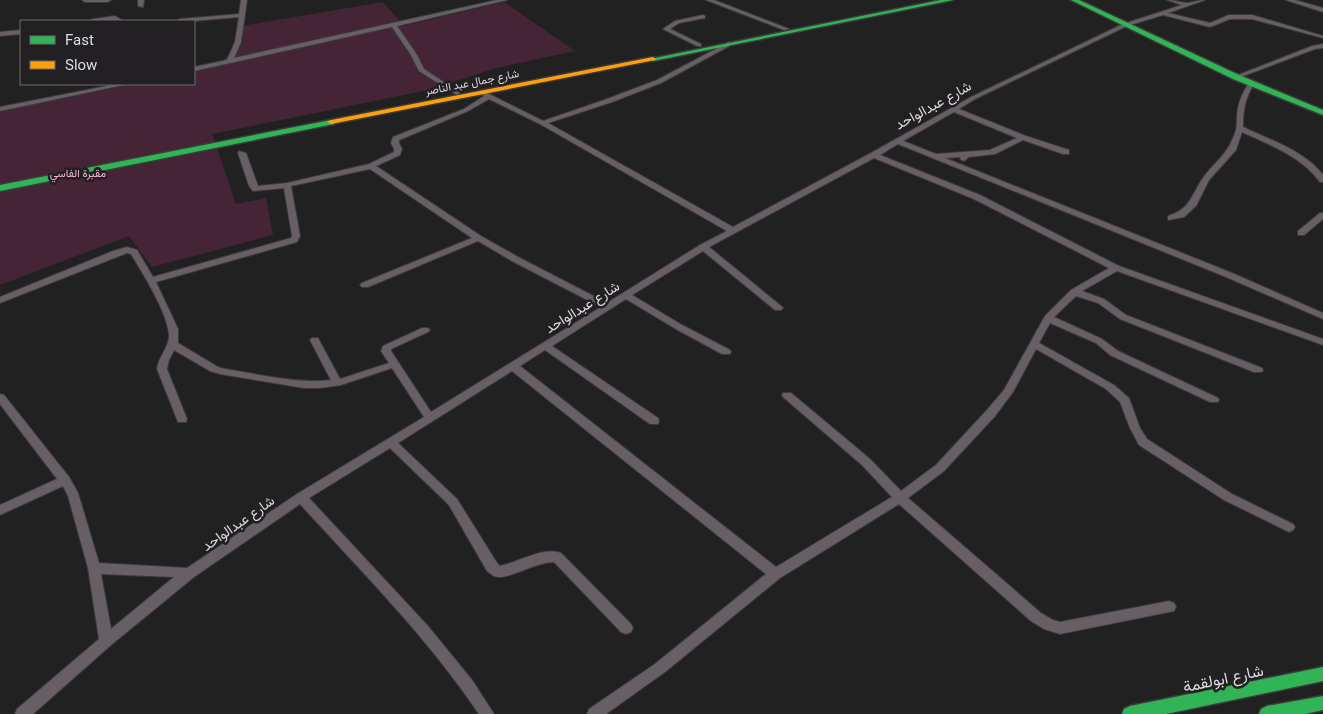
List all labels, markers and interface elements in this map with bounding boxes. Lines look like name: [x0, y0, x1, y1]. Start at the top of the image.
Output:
legend: [20, 20, 195, 85]
text: Fast: [65, 31, 94, 49]
text: Slow: [65, 56, 97, 74]
street label: شارع جمال عبد الناصر: [423, 67, 520, 99]
street label: شارع عبدالواحد: [892, 77, 975, 135]
park label: مقبرة الفاسي: [50, 167, 106, 183]
street label: شارع عبدالواحد: [542, 278, 624, 339]
street label: شارع عبدالواحد: [199, 492, 279, 556]
street label: شارع ابولقمة: [1181, 661, 1265, 698]

